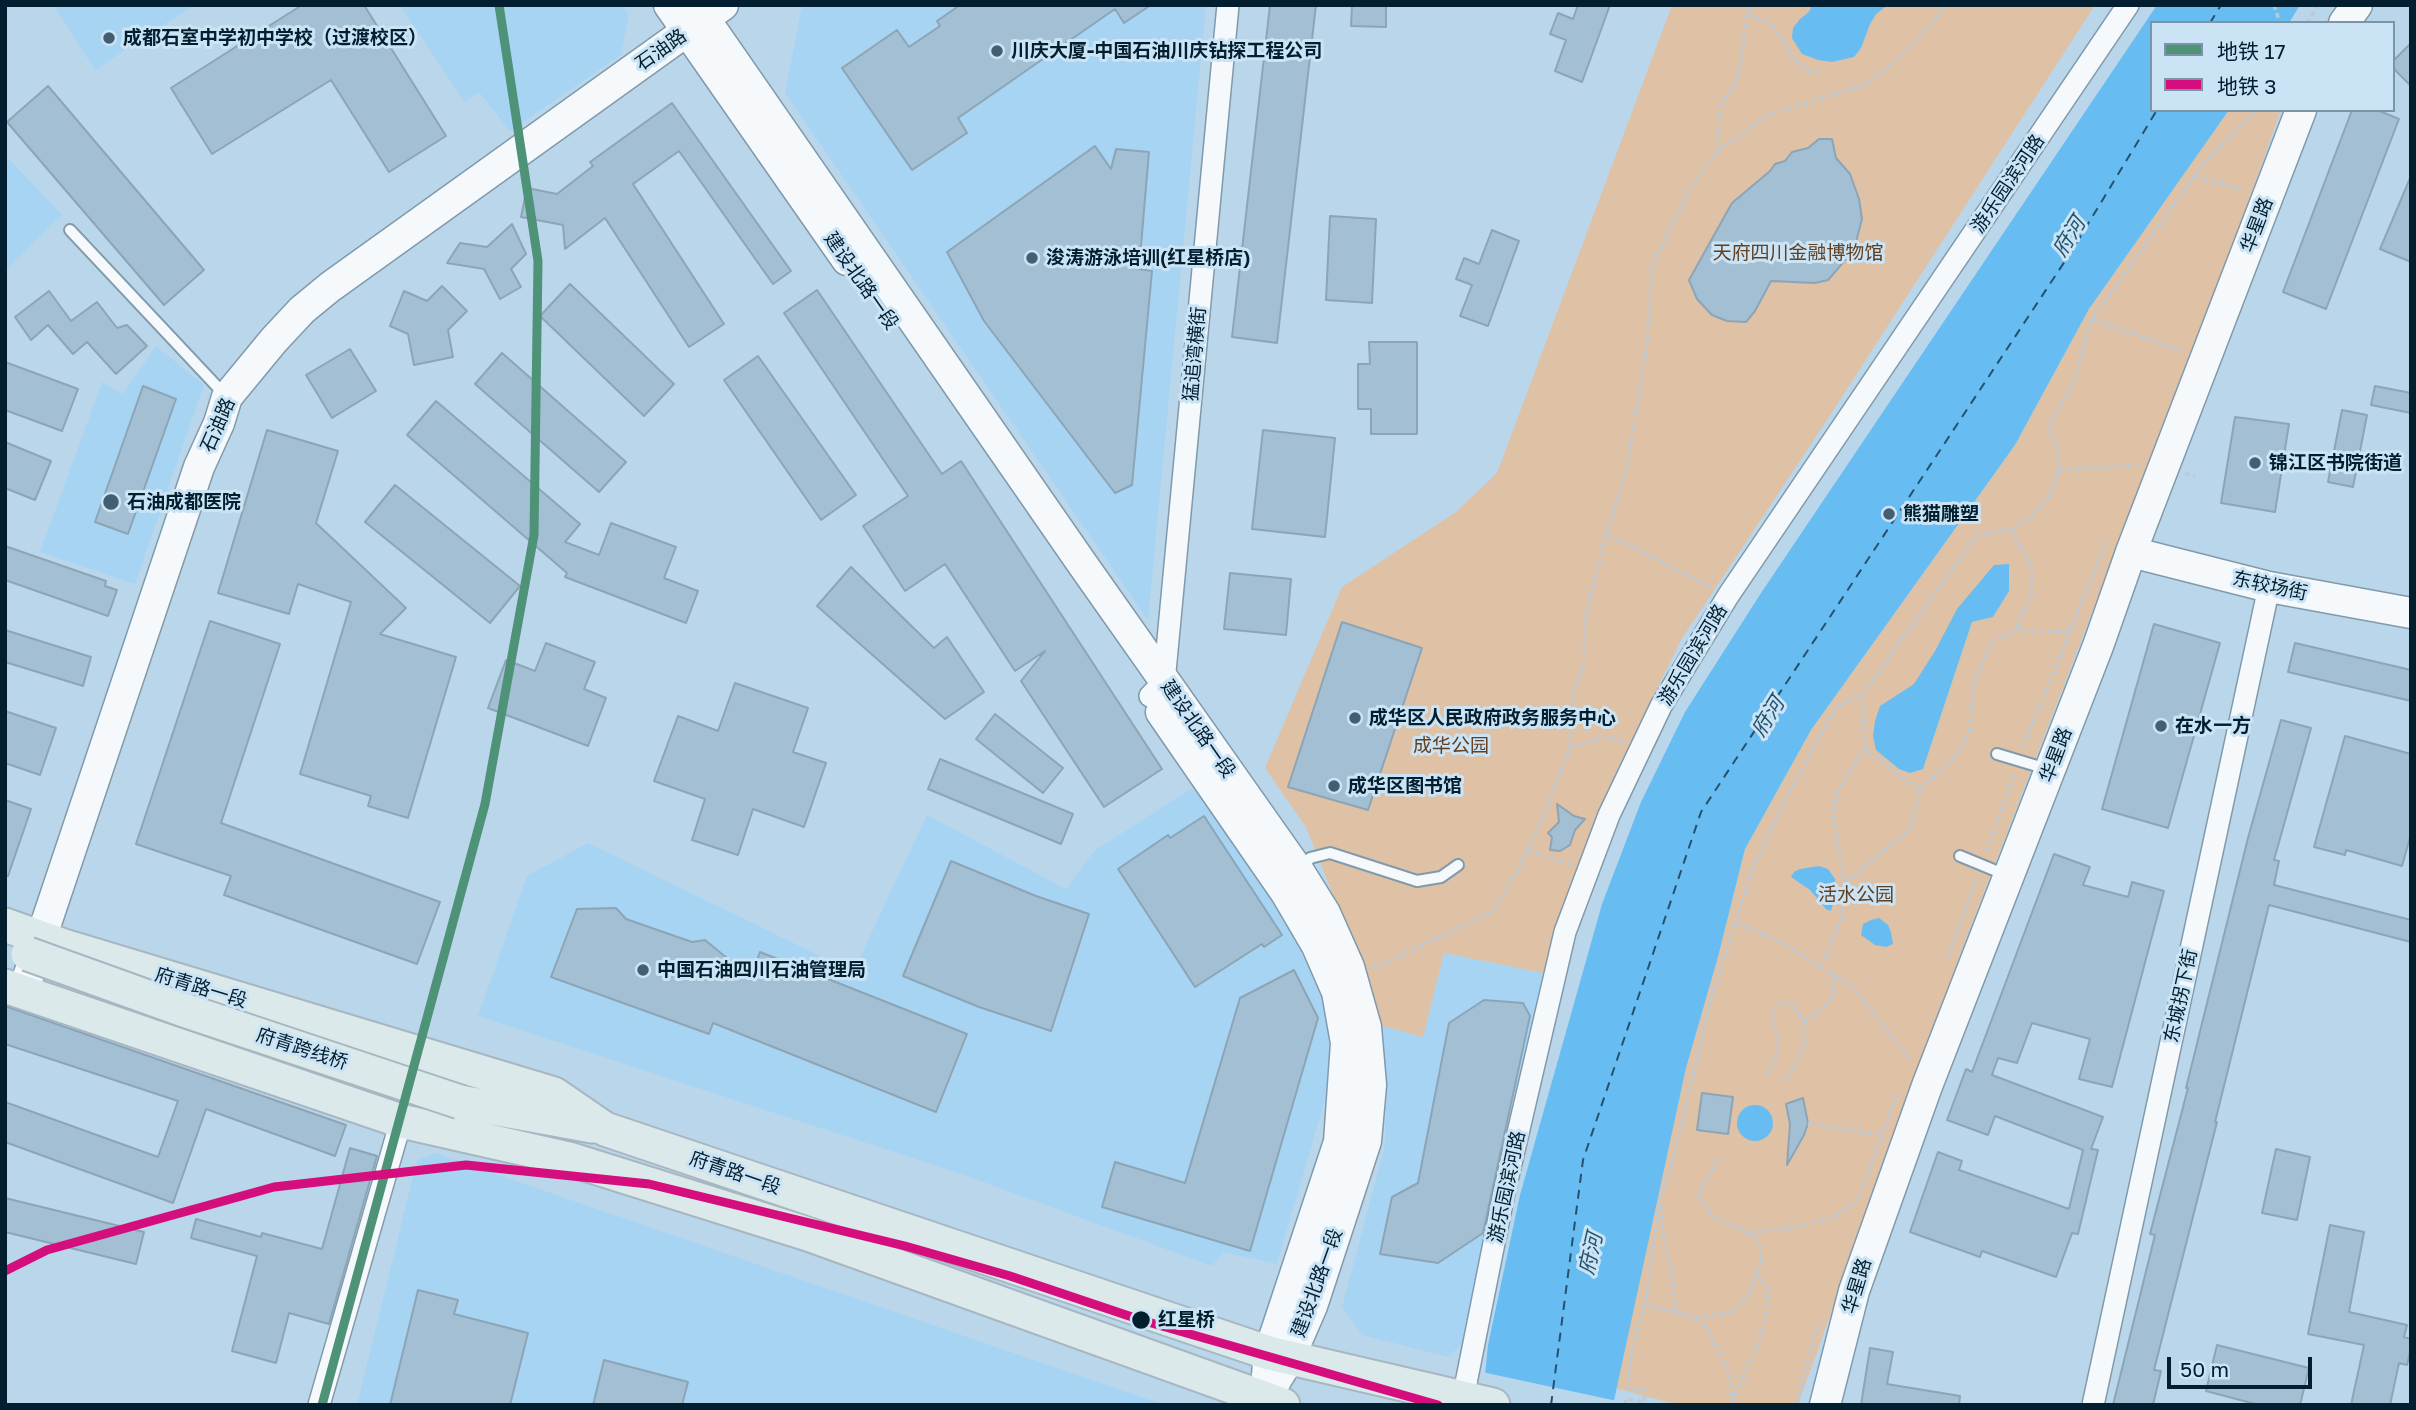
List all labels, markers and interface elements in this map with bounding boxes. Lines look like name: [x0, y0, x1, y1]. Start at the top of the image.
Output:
legend: [2150, 21, 2395, 112]
street label: 石油路: [631, 24, 691, 76]
place label: 成都石室中学初中学校（过渡校区）: [123, 27, 427, 49]
marker: 成都石室中学初中学校（过渡校区）: [101, 30, 117, 46]
text: 地铁 17: [2217, 38, 2286, 64]
place label: 川庆大厦-中国石油川庆钻探工程公司: [1011, 40, 1322, 62]
marker: 川庆大厦-中国石油川庆钻探工程公司: [989, 43, 1005, 59]
text: 地铁 3: [2217, 73, 2277, 99]
street label: 游乐园滨河路: [1967, 130, 2049, 238]
street label: 华星路: [2236, 194, 2278, 256]
water label: 府河: [2047, 213, 2091, 261]
street label: 建设北路一段: [819, 228, 903, 334]
park label: 天府四川金融博物馆: [1713, 242, 1883, 264]
place label: 浚涛游泳培训(红星桥店): [1046, 247, 1250, 269]
marker: 浚涛游泳培训(红星桥店): [1024, 250, 1040, 266]
street label: 猛追湾横街: [1180, 306, 1210, 402]
street label: 石油路: [196, 394, 240, 456]
place label: 锦江区书院街道: [2269, 452, 2402, 474]
marker: 锦江区书院街道: [2247, 455, 2263, 471]
place label: 石油成都医院: [127, 491, 241, 513]
marker: 石油成都医院: [101, 492, 121, 512]
place label: 熊猫雕塑: [1903, 503, 1979, 525]
marker: 熊猫雕塑: [1881, 506, 1897, 522]
street label: 东较场街: [2230, 567, 2310, 605]
street label: 游乐园滨河路: [1654, 600, 1732, 710]
street label: 建设北路一段: [1156, 676, 1240, 782]
water label: 府河: [1746, 693, 1790, 741]
place label: 成华区人民政府政务服务中心: [1369, 707, 1616, 729]
marker: 成华区人民政府政务服务中心: [1347, 710, 1363, 726]
place label: 在水一方: [2175, 715, 2251, 737]
marker: 在水一方: [2153, 718, 2169, 734]
street label: 华星路: [2035, 724, 2077, 786]
park label: 成华公园: [1413, 735, 1489, 757]
place label: 成华区图书馆: [1348, 775, 1462, 797]
marker: 成华区图书馆: [1326, 778, 1342, 794]
park label: 活水公园: [1818, 884, 1894, 906]
street label: 东城拐下街: [2160, 947, 2202, 1045]
place label: 中国石油四川石油管理局: [657, 959, 866, 981]
marker: 中国石油四川石油管理局: [635, 962, 651, 978]
street label: 府青路一段: [152, 963, 250, 1013]
street label: 府青跨线桥: [253, 1023, 351, 1075]
street label: 游乐园滨河路: [1484, 1129, 1530, 1245]
street label: 府青路一段: [686, 1147, 784, 1199]
street label: 建设北路一段: [1287, 1226, 1347, 1340]
water label: 府河: [1574, 1231, 1608, 1277]
street label: 华星路: [1838, 1255, 1876, 1317]
marker: 红星桥: [1130, 1309, 1152, 1331]
place label: 红星桥: [1158, 1309, 1215, 1331]
scale bar: [2171, 1344, 2316, 1388]
text: 50 m: [2180, 1356, 2229, 1382]

